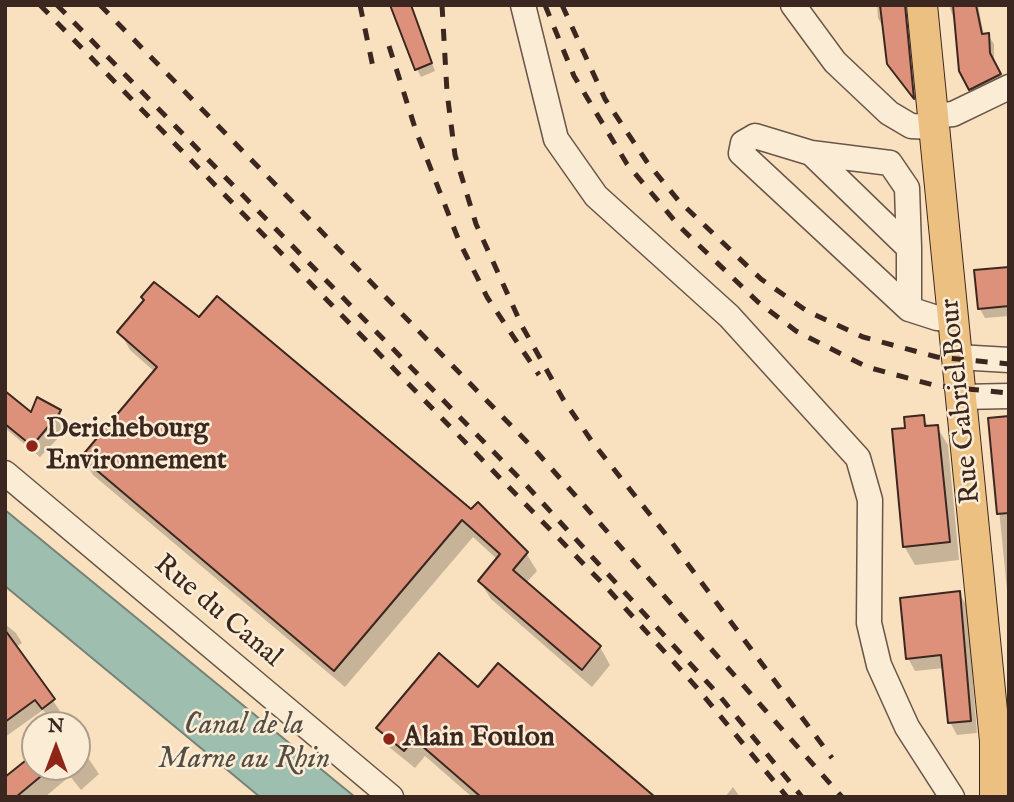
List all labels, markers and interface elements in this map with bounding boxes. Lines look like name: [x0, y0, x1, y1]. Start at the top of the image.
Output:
street label: Rue Gabriel Bour: [935, 297, 989, 505]
place label: Derichebourg Environnement: [46, 413, 227, 479]
marker: Derichebourg Environnement: [24, 438, 40, 454]
street label: Rue du Canal: [146, 549, 288, 675]
water label: Canal de la Marne au Rhin: [158, 709, 330, 780]
north arrow: [21, 711, 91, 781]
text: N: [48, 715, 64, 739]
place label: Alain Foulon: [403, 722, 555, 756]
marker: Alain Foulon: [381, 731, 397, 747]

